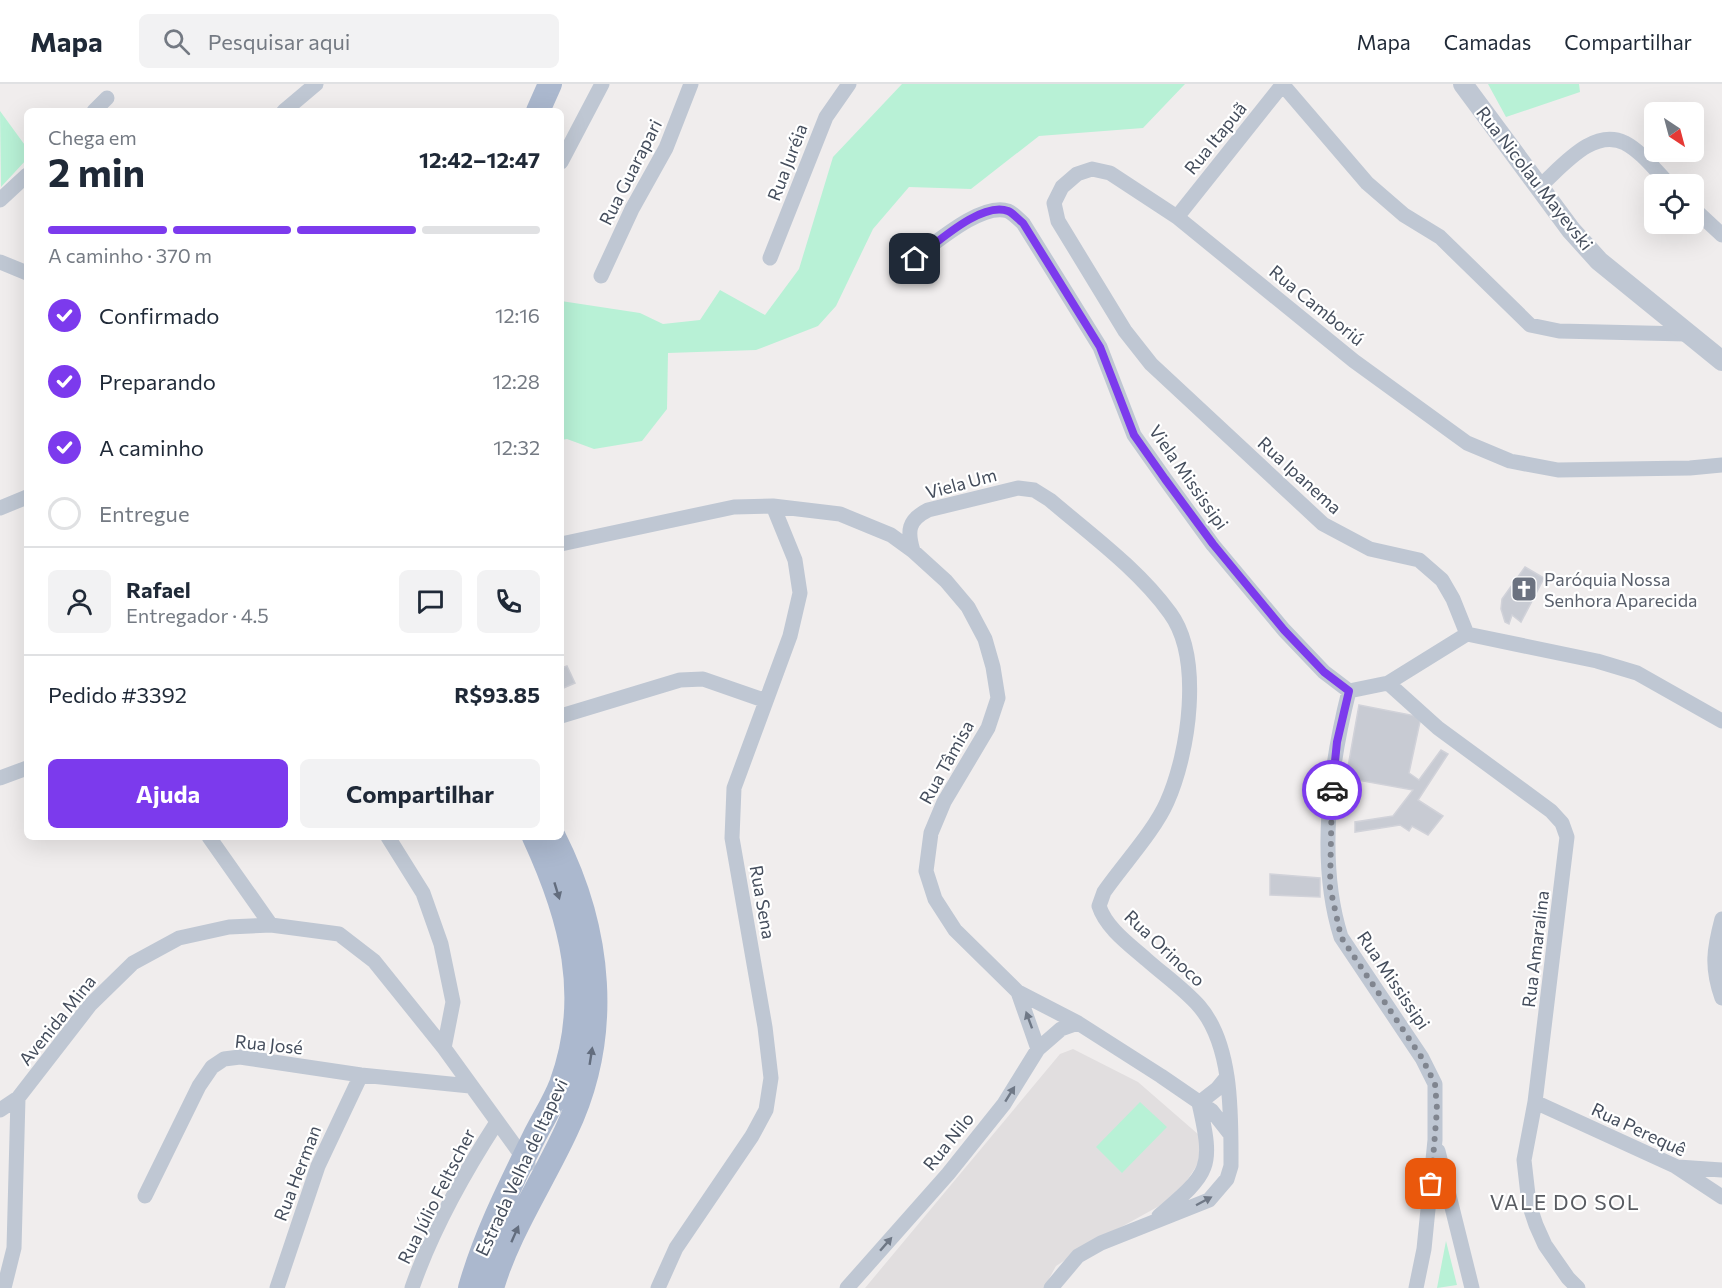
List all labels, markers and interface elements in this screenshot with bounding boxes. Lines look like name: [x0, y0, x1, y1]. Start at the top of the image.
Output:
search box: [139, 14, 559, 68]
text: Mapa: [30, 24, 103, 58]
icon: search: [160, 25, 193, 58]
text: Pesquisar aqui: [208, 28, 350, 55]
text: Mapa: [1357, 29, 1411, 54]
text: Camadas: [1444, 29, 1531, 54]
text: Compartilhar: [1564, 29, 1692, 54]
street label: Rua Itapuã: [1179, 97, 1251, 179]
street label: Rua Nicolau Mayevski: [1472, 102, 1598, 254]
north arrow: [1644, 102, 1704, 162]
map controls: [1644, 102, 1704, 234]
street label: Rua Guarapari: [594, 115, 666, 229]
street label: Rua Juréia: [762, 120, 812, 204]
text: Chega em: [48, 125, 137, 149]
text: 12:42–12:47: [419, 146, 540, 173]
text: 2 min: [48, 147, 145, 195]
button: locate: [1644, 174, 1704, 234]
pin: [889, 233, 940, 284]
icon: home: [898, 242, 931, 275]
text: A caminho · 370 m: [48, 243, 212, 267]
street label: Rua Camboriú: [1265, 260, 1369, 350]
icon: check: [48, 299, 81, 332]
text: Confirmado: [99, 302, 220, 329]
text: 12:16: [495, 303, 540, 327]
icon: check: [48, 365, 81, 398]
text: Preparando: [99, 368, 216, 395]
text: 12:28: [492, 369, 540, 393]
street label: Viela Mississipi: [1145, 420, 1233, 534]
icon: check: [48, 431, 81, 464]
street label: Rua Ipanema: [1254, 432, 1346, 518]
text: A caminho: [99, 434, 204, 461]
text: 12:32: [493, 435, 540, 459]
street label: Viela Um: [923, 463, 999, 503]
text: Entregue: [99, 500, 190, 527]
place label: Paróquia Nossa Senhora Aparecida: [1544, 568, 1698, 611]
button: person: [48, 570, 111, 633]
button: chat: [399, 570, 462, 633]
button: phone: [477, 570, 540, 633]
church icon: Paróquia Nossa Senhora Aparecida: [1509, 574, 1539, 604]
text: Rafael: [126, 576, 191, 603]
text: Entregador · 4.5: [126, 603, 269, 627]
text: Pedido #3392: [48, 681, 187, 708]
text: R$93.85: [454, 681, 540, 708]
street label: Rua Tâmisa: [914, 716, 978, 808]
button: Ajuda: [48, 759, 288, 828]
button: Compartilhar: [300, 759, 540, 828]
courier: [1302, 760, 1362, 820]
icon: car: [1316, 774, 1349, 807]
street label: Rua Sena: [746, 863, 780, 941]
one-way arrow: [553, 882, 562, 900]
street label: Rua Amaralina: [1517, 889, 1553, 1009]
street label: Rua Orinoco: [1120, 905, 1210, 991]
street label: Rua Mississipi: [1353, 927, 1435, 1033]
street label: Avenida Mina: [14, 970, 100, 1070]
one-way arrow: [1024, 1011, 1034, 1029]
street label: Rua José: [234, 1029, 304, 1059]
one-way arrow: [586, 1046, 595, 1065]
street label: Estrada Velha de Itapevi: [470, 1075, 572, 1259]
one-way arrow: [1004, 1086, 1015, 1102]
street label: Rua Perequê: [1588, 1098, 1690, 1160]
street label: Rua Nilo: [918, 1107, 978, 1175]
street label: Rua Herman: [269, 1122, 325, 1224]
street label: Rua Júlio Feltscher: [392, 1125, 480, 1267]
pin: [1405, 1158, 1456, 1209]
icon: bag: [1414, 1167, 1447, 1200]
district label: VALE DO SOL: [1490, 1189, 1640, 1214]
one-way arrow: [1195, 1197, 1212, 1206]
one-way arrow: [510, 1225, 520, 1243]
one-way arrow: [879, 1237, 892, 1252]

